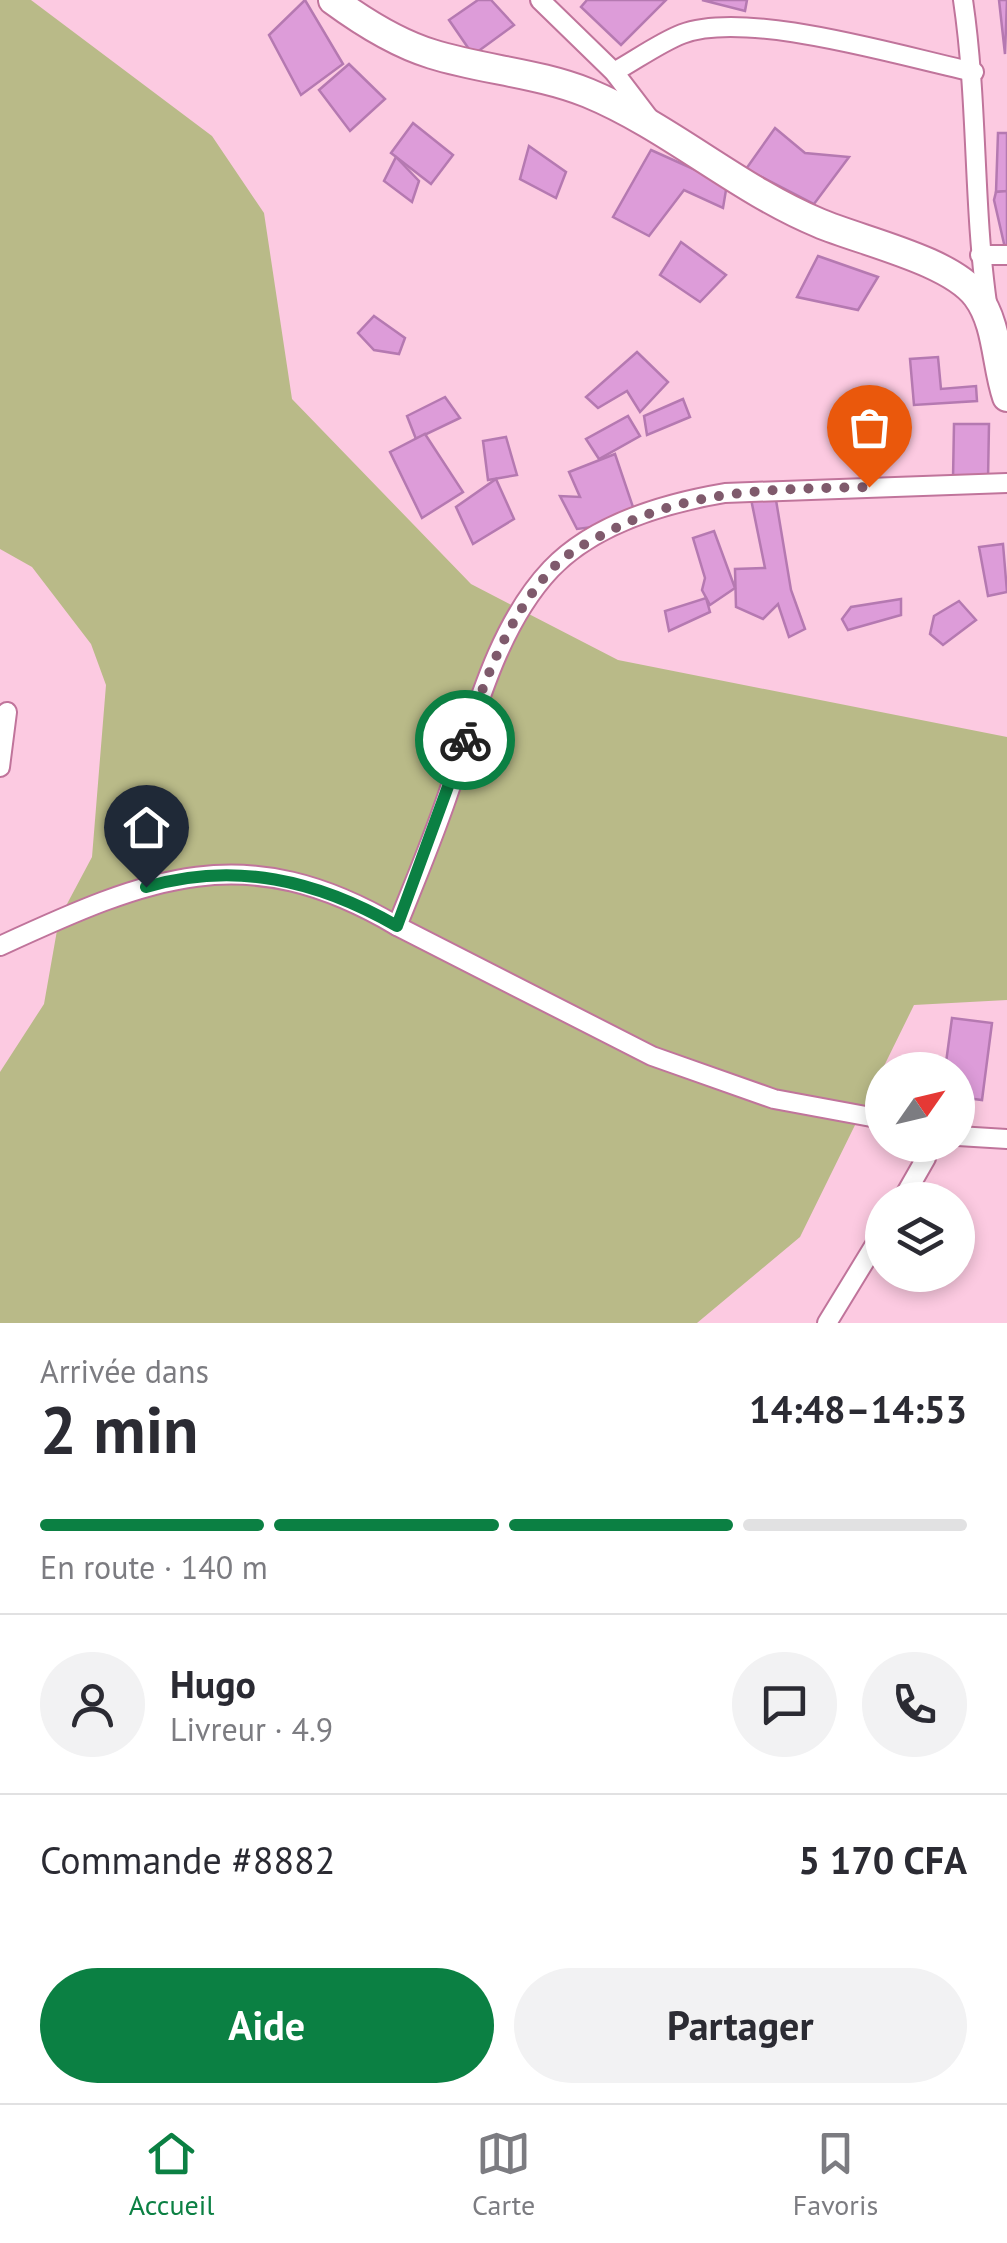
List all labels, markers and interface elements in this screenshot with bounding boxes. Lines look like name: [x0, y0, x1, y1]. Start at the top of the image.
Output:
pin: [827, 385, 912, 488]
icon: bag: [842, 400, 897, 455]
courier: [415, 690, 515, 790]
icon: bike: [438, 713, 493, 768]
pin: [104, 785, 189, 888]
icon: home: [119, 800, 174, 855]
north arrow: [865, 1052, 975, 1162]
map controls: [865, 1052, 975, 1292]
button: layers: [865, 1182, 975, 1292]
text: Arrivée dans: [40, 1350, 209, 1392]
text: 14:48–14:53: [749, 1384, 967, 1433]
text: 2 min: [40, 1387, 199, 1471]
text: En route · 140 m: [40, 1546, 268, 1588]
button: person: [40, 1652, 145, 1757]
button: chat: [732, 1652, 837, 1757]
button: phone: [862, 1652, 967, 1757]
text: Hugo: [170, 1659, 256, 1708]
text: Livreur · 4.9: [170, 1708, 333, 1750]
text: Commande #8882: [40, 1835, 336, 1884]
text: 5 170 CFA: [799, 1835, 967, 1884]
button: Aide: [40, 1968, 494, 2083]
button: Partager: [514, 1968, 967, 2083]
tab: Accueil: [129, 2126, 214, 2223]
tab: Carte: [472, 2126, 535, 2223]
tab: Favoris: [793, 2126, 878, 2223]

